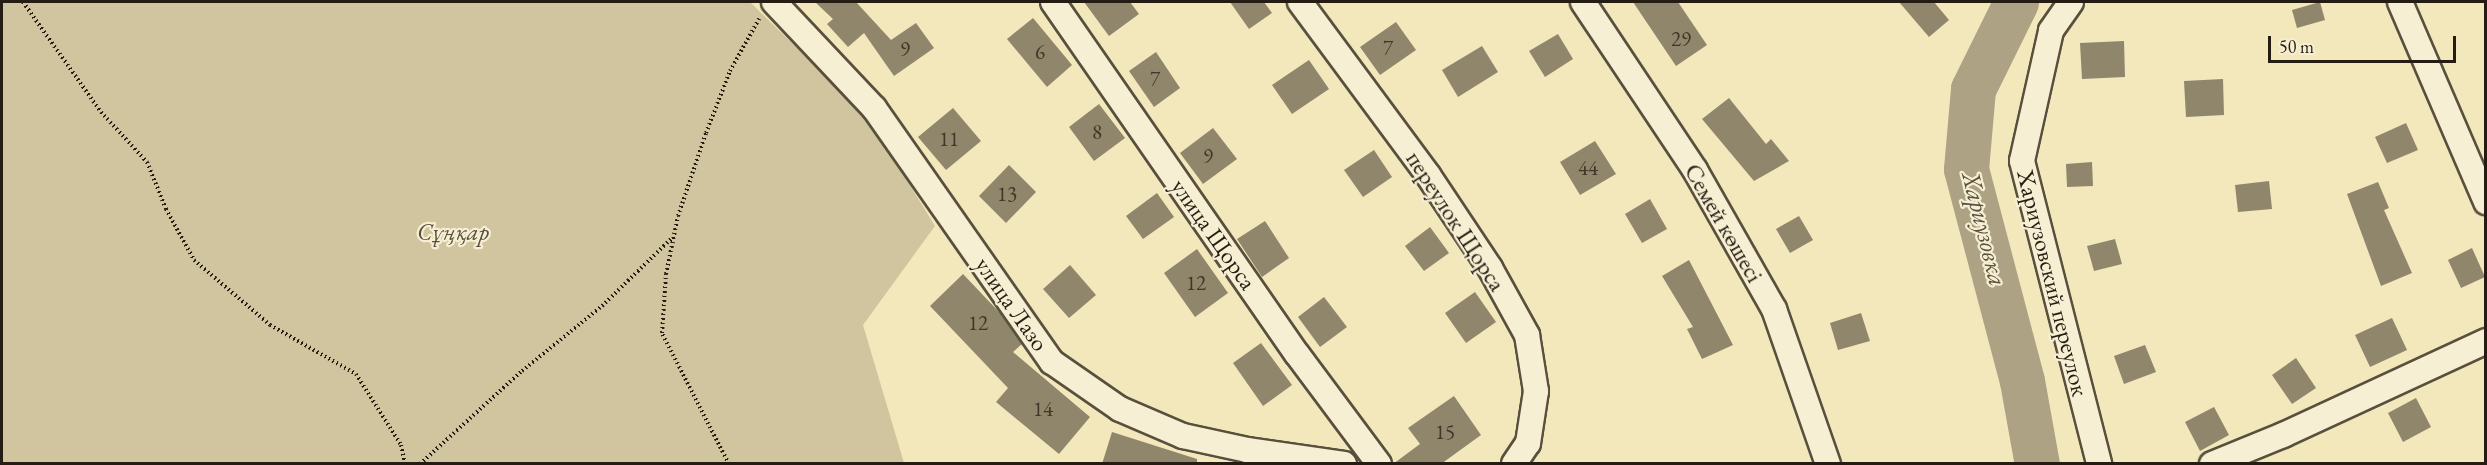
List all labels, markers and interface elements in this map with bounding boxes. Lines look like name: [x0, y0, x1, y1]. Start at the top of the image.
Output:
scale bar: [2271, 24, 2458, 62]
house number: 29: [1671, 26, 1691, 52]
house number: 7: [1383, 35, 1393, 61]
text: 50 m: [2279, 35, 2314, 58]
house number: 9: [900, 36, 910, 62]
house number: 6: [1035, 39, 1045, 65]
house number: 7: [1150, 66, 1160, 92]
house number: 8: [1092, 119, 1102, 145]
house number: 11: [939, 126, 959, 152]
house number: 9: [1203, 143, 1213, 169]
street label: переулок Щорса: [1400, 146, 1512, 296]
house number: 44: [1578, 155, 1598, 181]
street label: Семей көшесі: [1678, 158, 1770, 288]
street label: Хариузовский переулок: [2011, 167, 2095, 399]
water label: Хариузовка: [1955, 169, 2013, 289]
street label: улица Щорса: [1165, 173, 1263, 295]
house number: 13: [997, 181, 1017, 207]
park label: Сұңқар: [417, 218, 489, 246]
street label: улица Лазо: [969, 251, 1055, 357]
house number: 12: [1186, 270, 1206, 296]
house number: 12: [968, 310, 988, 336]
house number: 14: [1033, 396, 1053, 422]
house number: 15: [1435, 419, 1455, 445]

